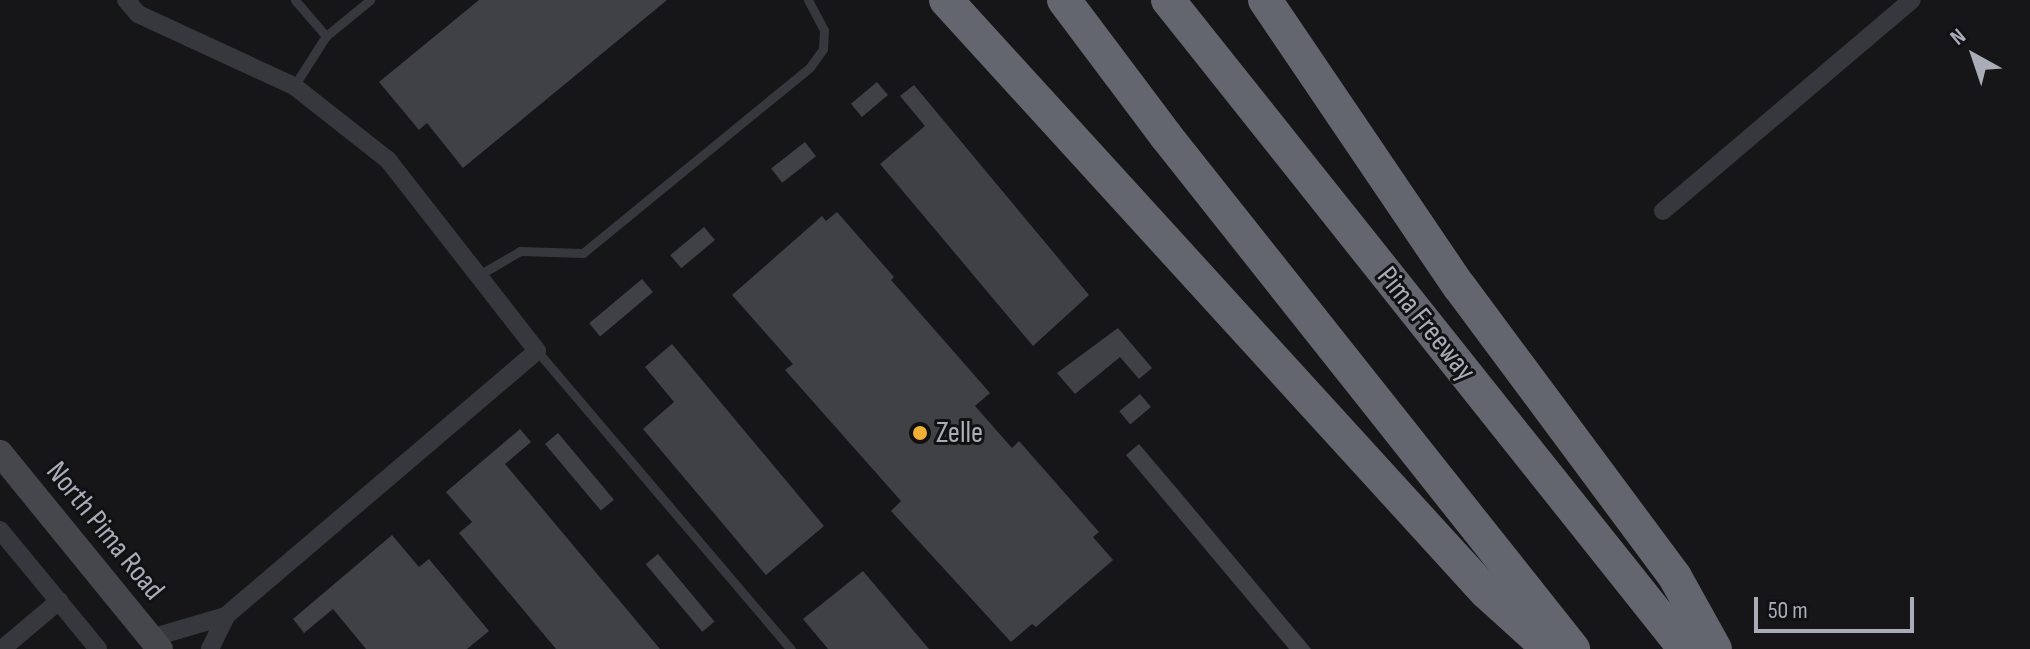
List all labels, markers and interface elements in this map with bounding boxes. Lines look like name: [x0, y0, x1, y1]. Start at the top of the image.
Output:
north arrow: [1934, 16, 2014, 96]
text: N: [1945, 23, 1971, 51]
street label: Pima Freeway: [1369, 260, 1483, 388]
place label: Zelle: [936, 415, 983, 451]
marker: Zelle: [911, 424, 929, 442]
street label: North Pima Road: [38, 455, 172, 607]
scale bar: [1758, 581, 1918, 631]
text: 50 m: [1768, 596, 1808, 625]

